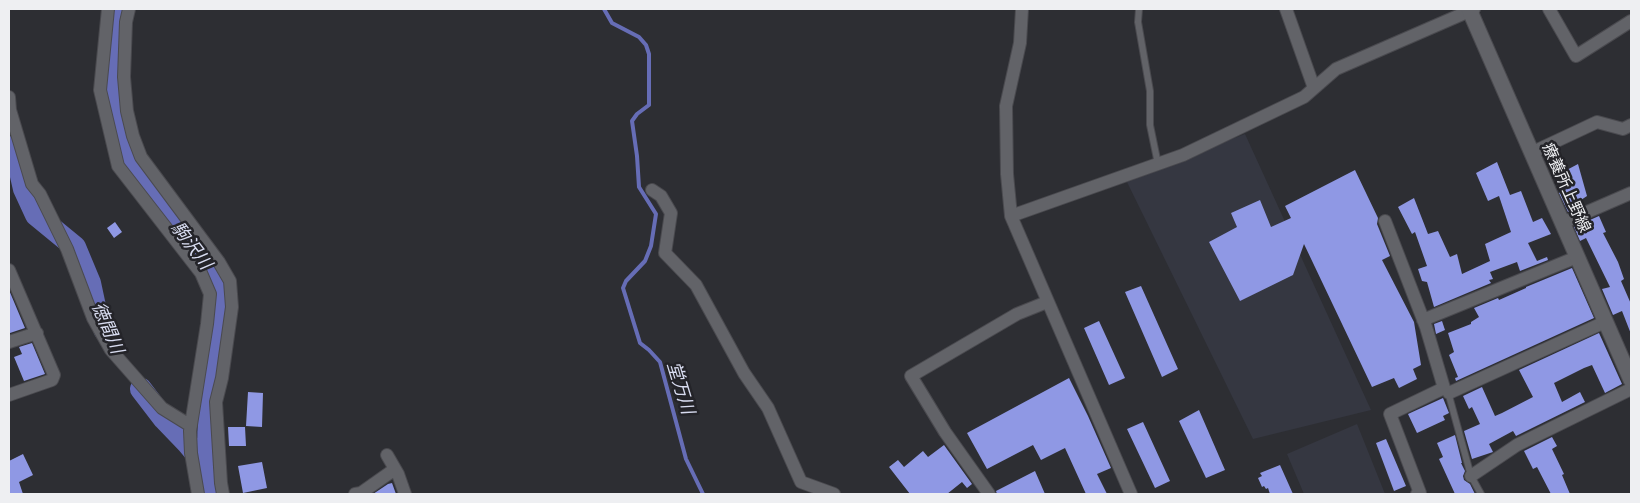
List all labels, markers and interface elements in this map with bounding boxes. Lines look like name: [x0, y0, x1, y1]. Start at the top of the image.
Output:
street label: 療養所上野線: [1538, 140, 1594, 236]
water label: 駒沢川: [166, 218, 216, 274]
water label: 徳間川: [87, 299, 127, 357]
water label: 堂万川: [662, 359, 698, 417]

